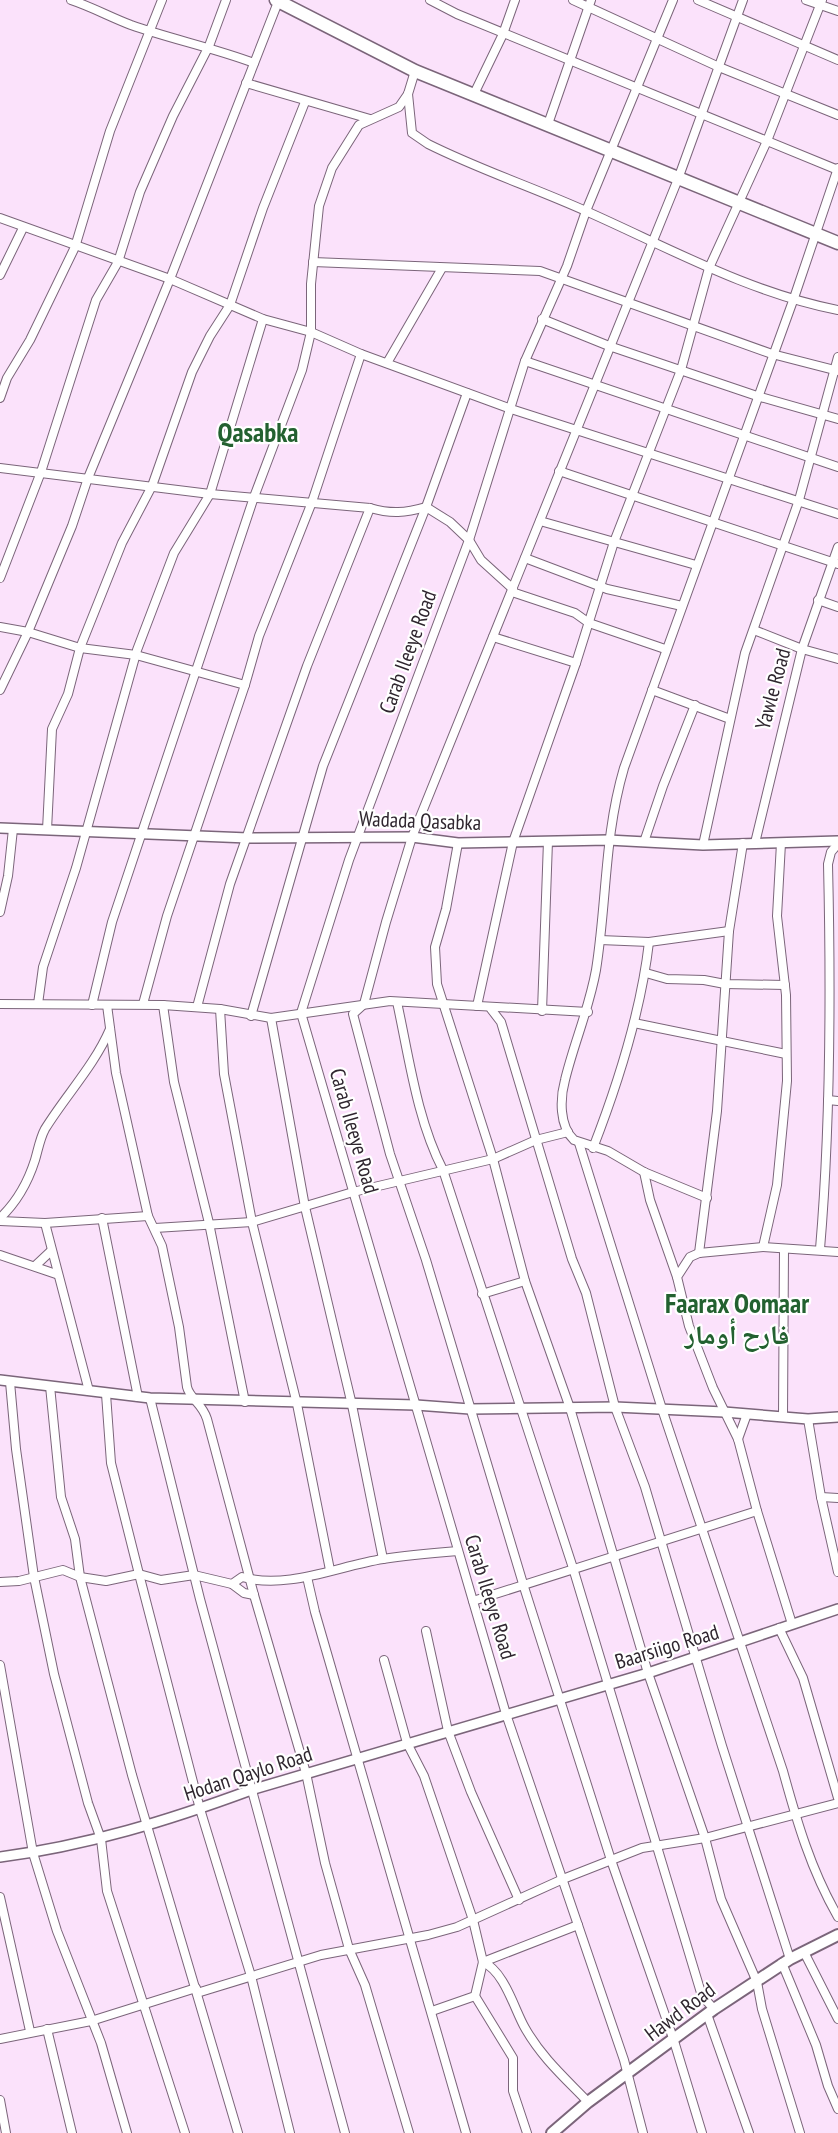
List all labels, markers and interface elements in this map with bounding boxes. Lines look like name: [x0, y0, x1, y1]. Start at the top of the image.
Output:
district label: Qasabka: [218, 415, 298, 449]
street label: Carab Ileeye Road: [373, 587, 442, 717]
street label: Yawle Road: [749, 645, 796, 732]
street label: Wadada Qasabka: [358, 805, 482, 836]
street label: Carab Ileeye Road: [324, 1065, 385, 1197]
district label: Faarax Oomaar فارح أومار: [665, 1286, 809, 1352]
street label: Carab Ileeye Road: [459, 1531, 522, 1662]
street label: Baarsiigo Road: [612, 1618, 722, 1675]
street label: Hodan Qaylo Road: [180, 1740, 316, 1807]
street label: Hawd Road: [639, 1976, 720, 2047]

